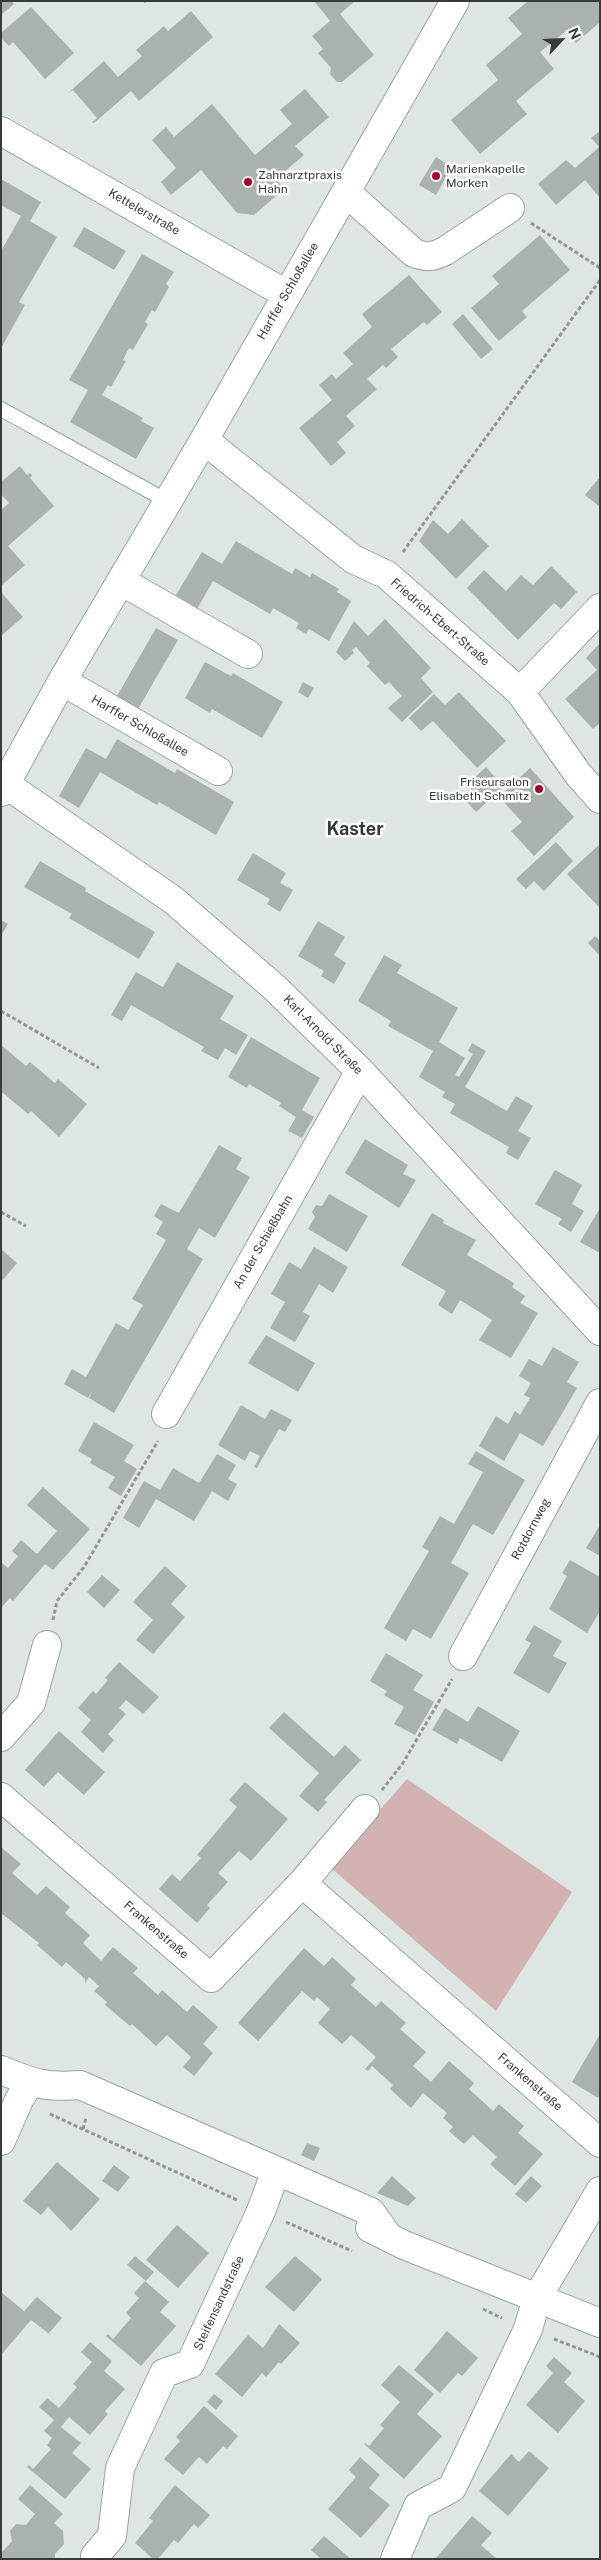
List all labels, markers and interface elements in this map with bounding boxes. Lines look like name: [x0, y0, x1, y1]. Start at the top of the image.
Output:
north arrow: [536, 15, 586, 65]
text: N: [565, 25, 584, 42]
place label: Marienkapelle Morken: [446, 162, 525, 190]
place label: Zahnarztpraxis Hahn: [258, 168, 342, 196]
marker: Marienkapelle Morken: [430, 170, 442, 182]
marker: Zahnarztpraxis Hahn: [242, 176, 254, 188]
street label: Kettelerstraße: [106, 186, 182, 238]
street label: Harffer Schloßallee: [254, 240, 322, 342]
street label: Friedrich-Ebert-Straße: [388, 575, 492, 669]
street label: Harffer Schloßallee: [89, 692, 191, 760]
place label: Friseursalon Elisabeth Schmitz: [429, 775, 529, 803]
marker: Friseursalon Elisabeth Schmitz: [533, 783, 545, 795]
district label: Kaster: [326, 818, 384, 840]
street label: Karl-Arnold-Straße: [280, 992, 366, 1078]
street label: An der Schießbahn: [230, 1193, 296, 1291]
street label: Rotdornweg: [509, 1496, 553, 1562]
street label: Frankenstraße: [121, 1898, 191, 1962]
street label: Frankenstraße: [495, 2050, 565, 2114]
street label: Steifensandstraße: [191, 2253, 247, 2353]

